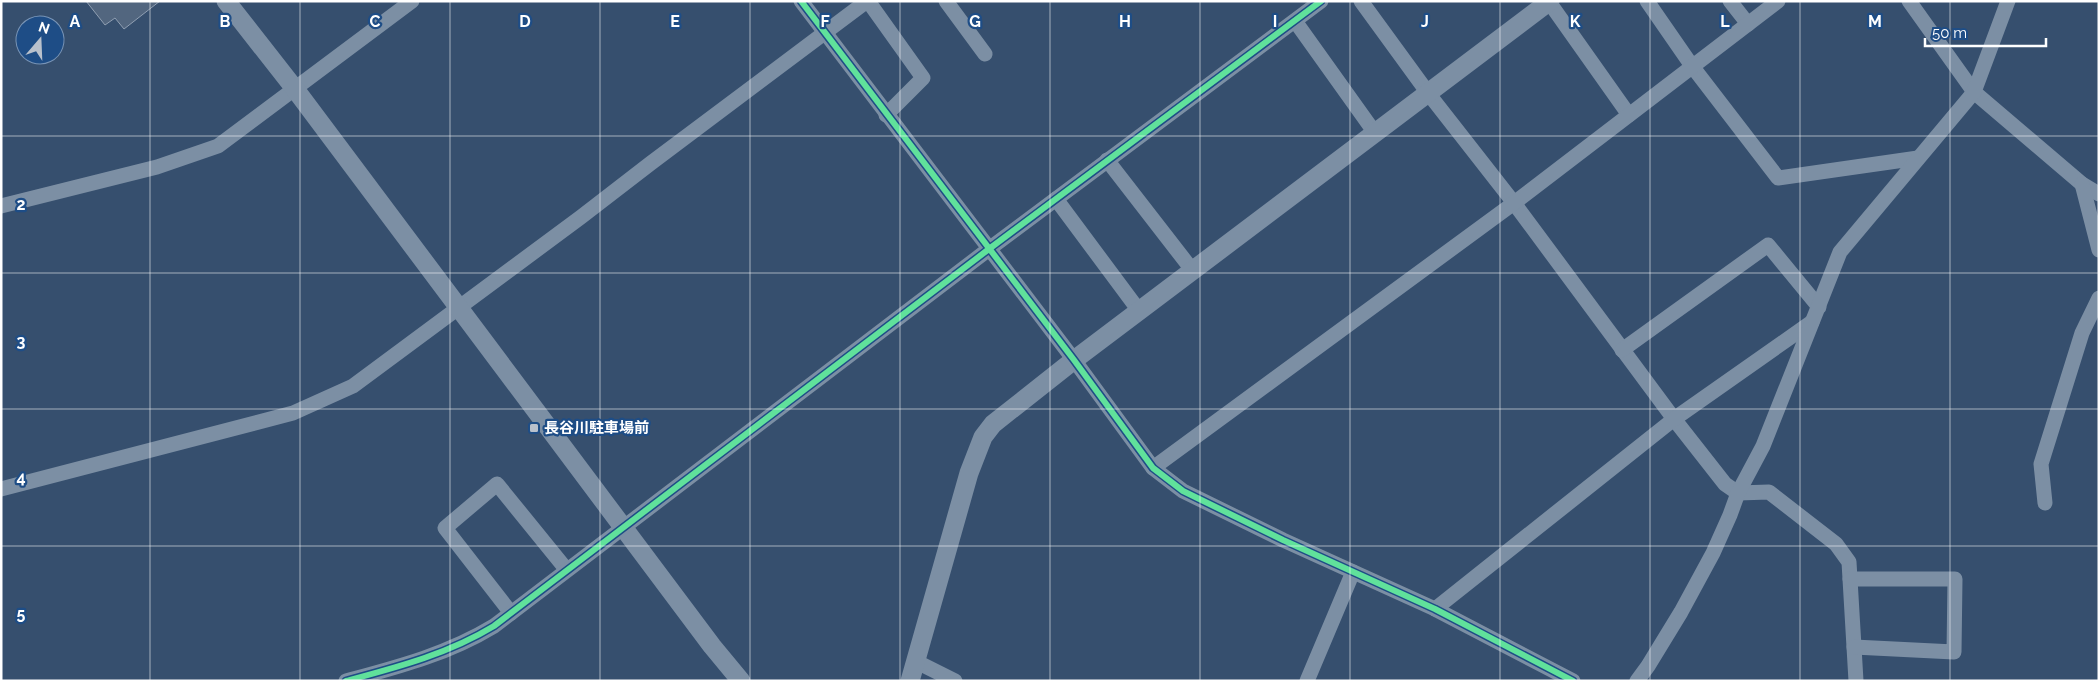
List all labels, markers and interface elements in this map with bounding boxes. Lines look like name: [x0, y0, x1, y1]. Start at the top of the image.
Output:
text: A: [70, 12, 81, 31]
text: B: [220, 12, 231, 31]
text: C: [370, 12, 381, 31]
text: D: [519, 12, 531, 31]
text: E: [670, 12, 680, 31]
text: F: [820, 12, 830, 31]
text: G: [969, 12, 981, 31]
text: H: [1119, 12, 1131, 31]
text: I: [1273, 12, 1277, 31]
text: J: [1421, 12, 1429, 31]
text: K: [1570, 12, 1581, 31]
text: L: [1720, 12, 1730, 31]
text: M: [1868, 12, 1882, 31]
north arrow: [15, 15, 65, 65]
scale bar: [1925, 15, 2046, 47]
text: N: [37, 18, 52, 37]
text: 50 m: [1932, 24, 1967, 42]
text: 2: [16, 195, 26, 214]
text: 3: [17, 332, 26, 351]
place label: 長谷川駐車場前: [544, 419, 649, 437]
marker: 長谷川駐車場前: [528, 422, 540, 434]
text: 4: [16, 468, 26, 487]
text: 5: [17, 604, 26, 623]

